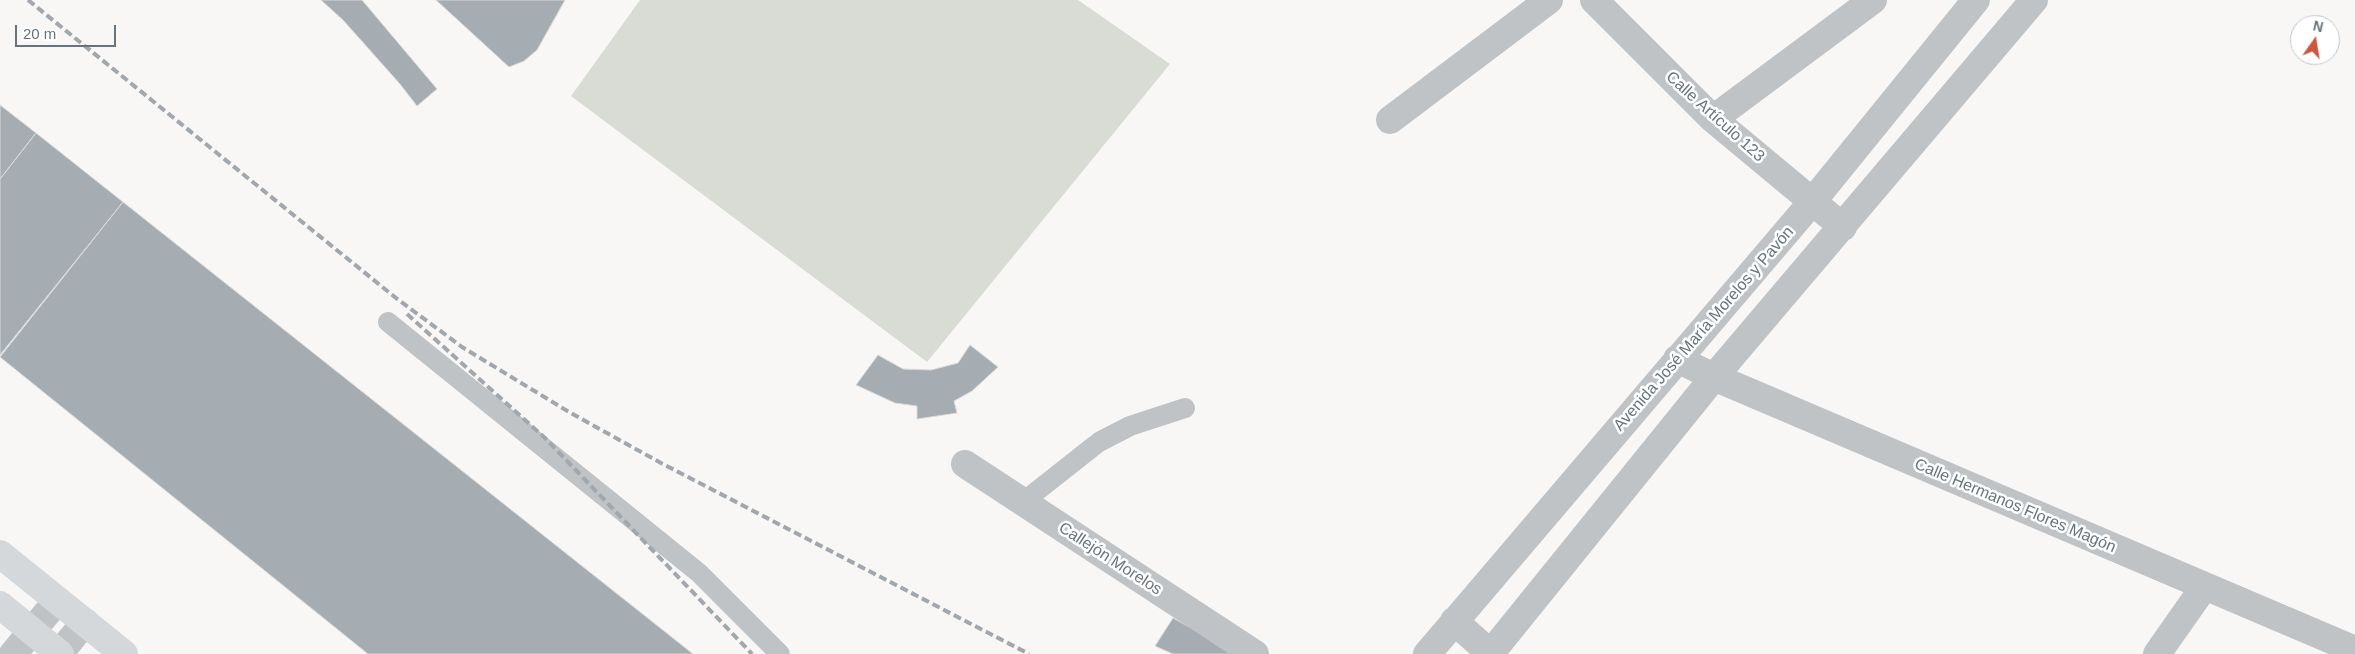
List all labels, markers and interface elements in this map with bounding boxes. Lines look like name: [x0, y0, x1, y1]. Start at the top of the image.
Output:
scale bar: [18, 15, 119, 47]
north arrow: [2290, 15, 2340, 65]
text: N: [2311, 17, 2325, 35]
text: 20 m: [23, 25, 56, 42]
street label: Calle Artículo 123: [1662, 68, 1768, 166]
street label: Avenida José María Morelos y Pavón: [1610, 223, 1798, 435]
street label: Calle Hermanos Flores Magón: [1911, 455, 2119, 557]
street label: Callejón Morelos: [1055, 518, 1165, 600]

